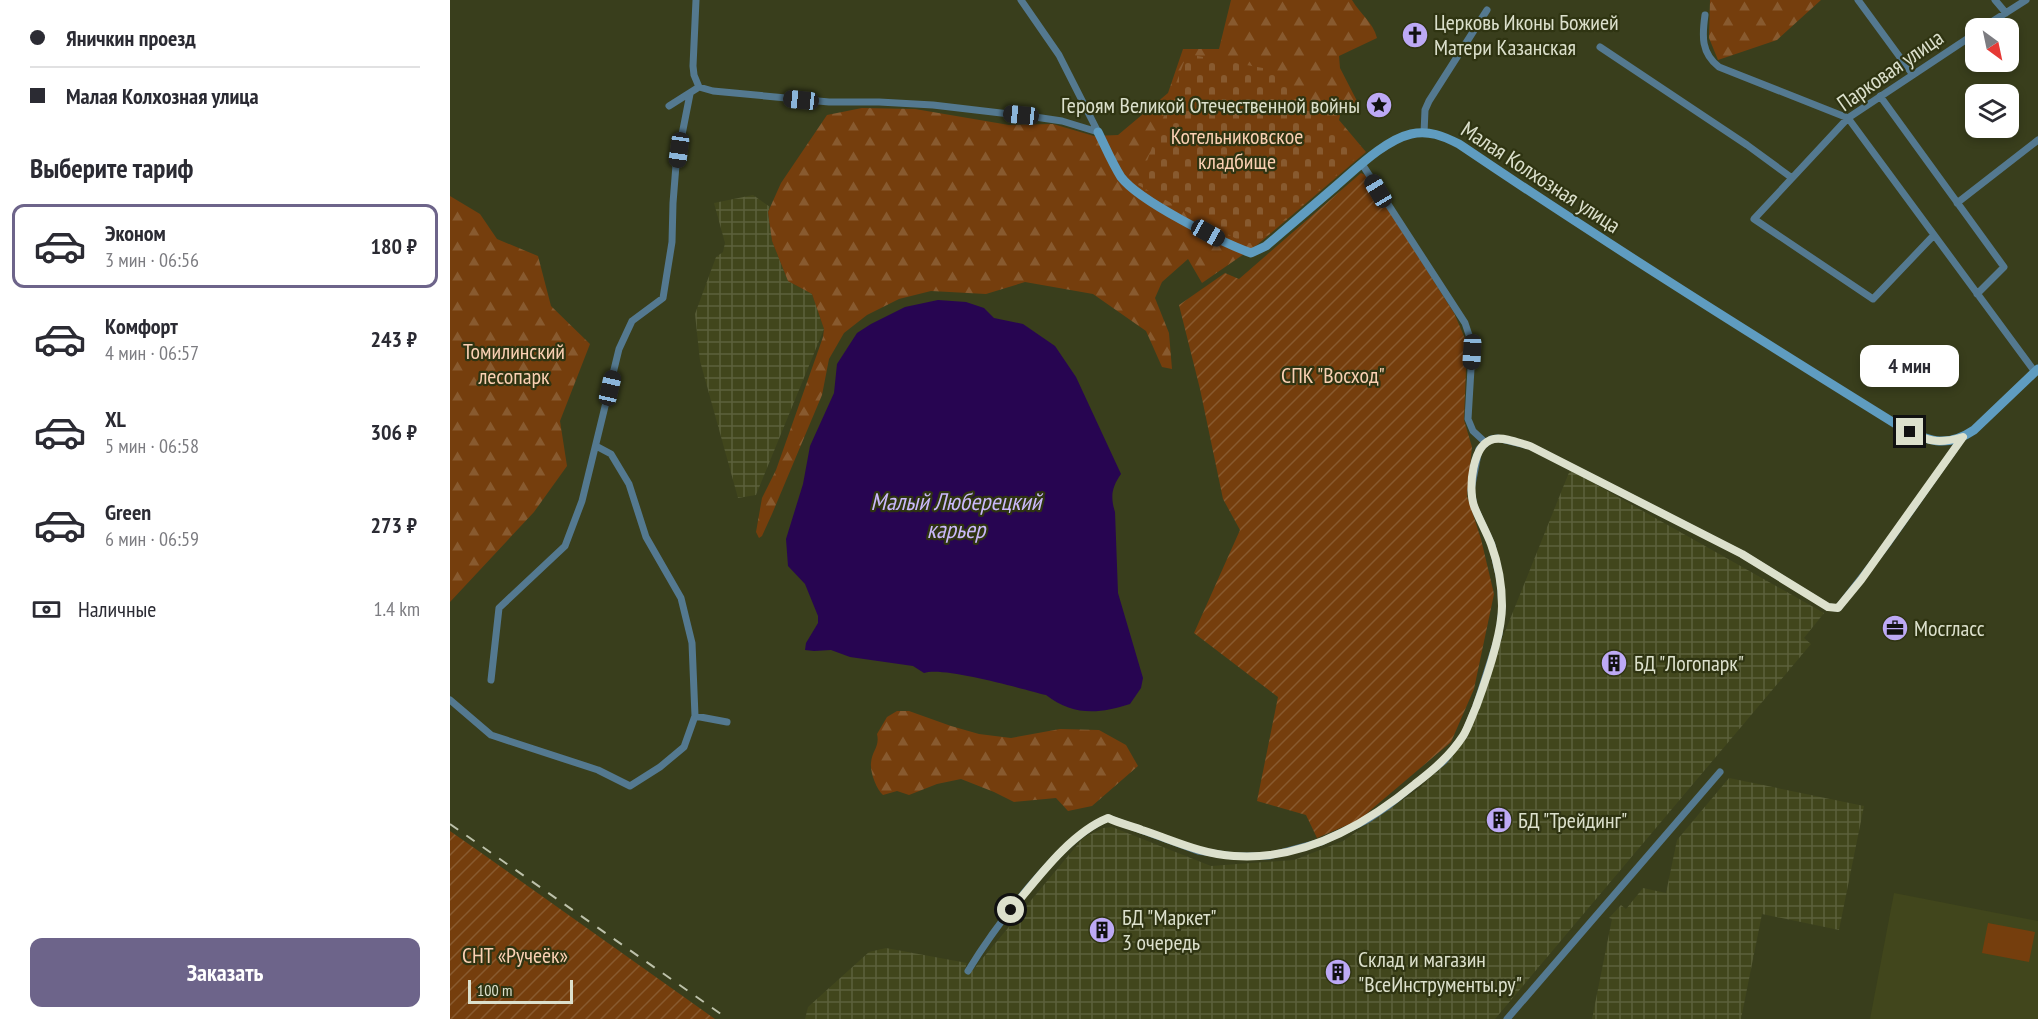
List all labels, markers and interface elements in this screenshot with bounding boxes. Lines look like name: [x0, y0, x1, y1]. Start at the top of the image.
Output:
place label: Церковь Иконы Божией Матери Казанская: [1434, 8, 1619, 61]
north arrow: [1965, 18, 2019, 72]
map controls: [1965, 18, 2019, 138]
church icon: Церковь Иконы Божией Матери Казанская: [1400, 20, 1430, 50]
street label: Парковая улица: [1831, 23, 1949, 117]
text: Яничкин проезд: [66, 24, 196, 52]
text: Малая Колхозная улица: [66, 82, 259, 110]
button: layers: [1965, 84, 2019, 138]
car: [782, 89, 820, 111]
place icon: Героям Великой Отечественной войны: [1364, 90, 1394, 120]
place label: Героям Великой Отечественной войны: [1061, 91, 1360, 119]
car: [1002, 104, 1040, 126]
street label: Малая Колхозная улица: [1456, 115, 1626, 239]
park label: Котельниковское кладбище: [1171, 122, 1303, 175]
car: [668, 131, 690, 169]
text: Выберите тариф: [30, 151, 193, 185]
car: [1361, 171, 1395, 211]
car: [1188, 216, 1228, 250]
icon: car: [33, 219, 87, 273]
text: Эконом: [105, 219, 166, 247]
text: 180 ₽: [370, 232, 417, 260]
text: 3 мин · 06:56: [105, 247, 199, 273]
icon: car: [33, 312, 87, 366]
text: Комфорт: [105, 312, 178, 340]
text: 243 ₽: [370, 325, 417, 353]
car: [1462, 334, 1482, 370]
park label: Томилинский лесопарк: [463, 337, 565, 390]
text: 4 мин · 06:57: [105, 340, 199, 366]
callout: 4 мин: [1860, 345, 1960, 387]
text: 4 мин: [1888, 353, 1931, 379]
park label: СПК "Восход": [1281, 361, 1385, 389]
car: [597, 368, 623, 408]
icon: car: [33, 405, 87, 459]
text: XL: [105, 405, 126, 433]
text: 306 ₽: [370, 418, 417, 446]
route end: [1896, 418, 1923, 445]
text: 5 мин · 06:58: [105, 433, 199, 459]
water label: Малый Люберецкий карьер: [871, 486, 1044, 545]
icon: car: [33, 498, 87, 552]
text: Green: [105, 498, 151, 526]
text: 273 ₽: [370, 511, 417, 539]
text: 6 мин · 06:59: [105, 526, 199, 552]
icon: cash: [30, 593, 63, 626]
text: Наличные: [78, 595, 156, 623]
text: 1.4 km: [373, 596, 420, 622]
office icon: Мосгласс: [1880, 613, 1910, 643]
place label: Мосгласс: [1914, 614, 1985, 642]
building icon: БД "Логопарк": [1599, 648, 1629, 678]
place label: БД "Логопарк": [1634, 649, 1744, 677]
building icon: БД "Трейдинг": [1484, 805, 1514, 835]
place label: БД "Трейдинг": [1518, 806, 1627, 834]
route start: [997, 896, 1024, 923]
place label: БД "Маркет" 3 очередь: [1122, 903, 1217, 956]
building icon: БД "Маркет" 3 очередь: [1087, 915, 1117, 945]
button: Заказать: [30, 938, 420, 1007]
park label: СНТ «Ручеёк»: [462, 941, 568, 969]
place label: Склад и магазин "ВсеИнструменты.ру": [1358, 945, 1522, 998]
building icon: Склад и магазин "ВсеИнструменты.ру": [1323, 957, 1353, 987]
scale bar: [468, 977, 573, 1004]
text: 100 m: [477, 980, 512, 1000]

